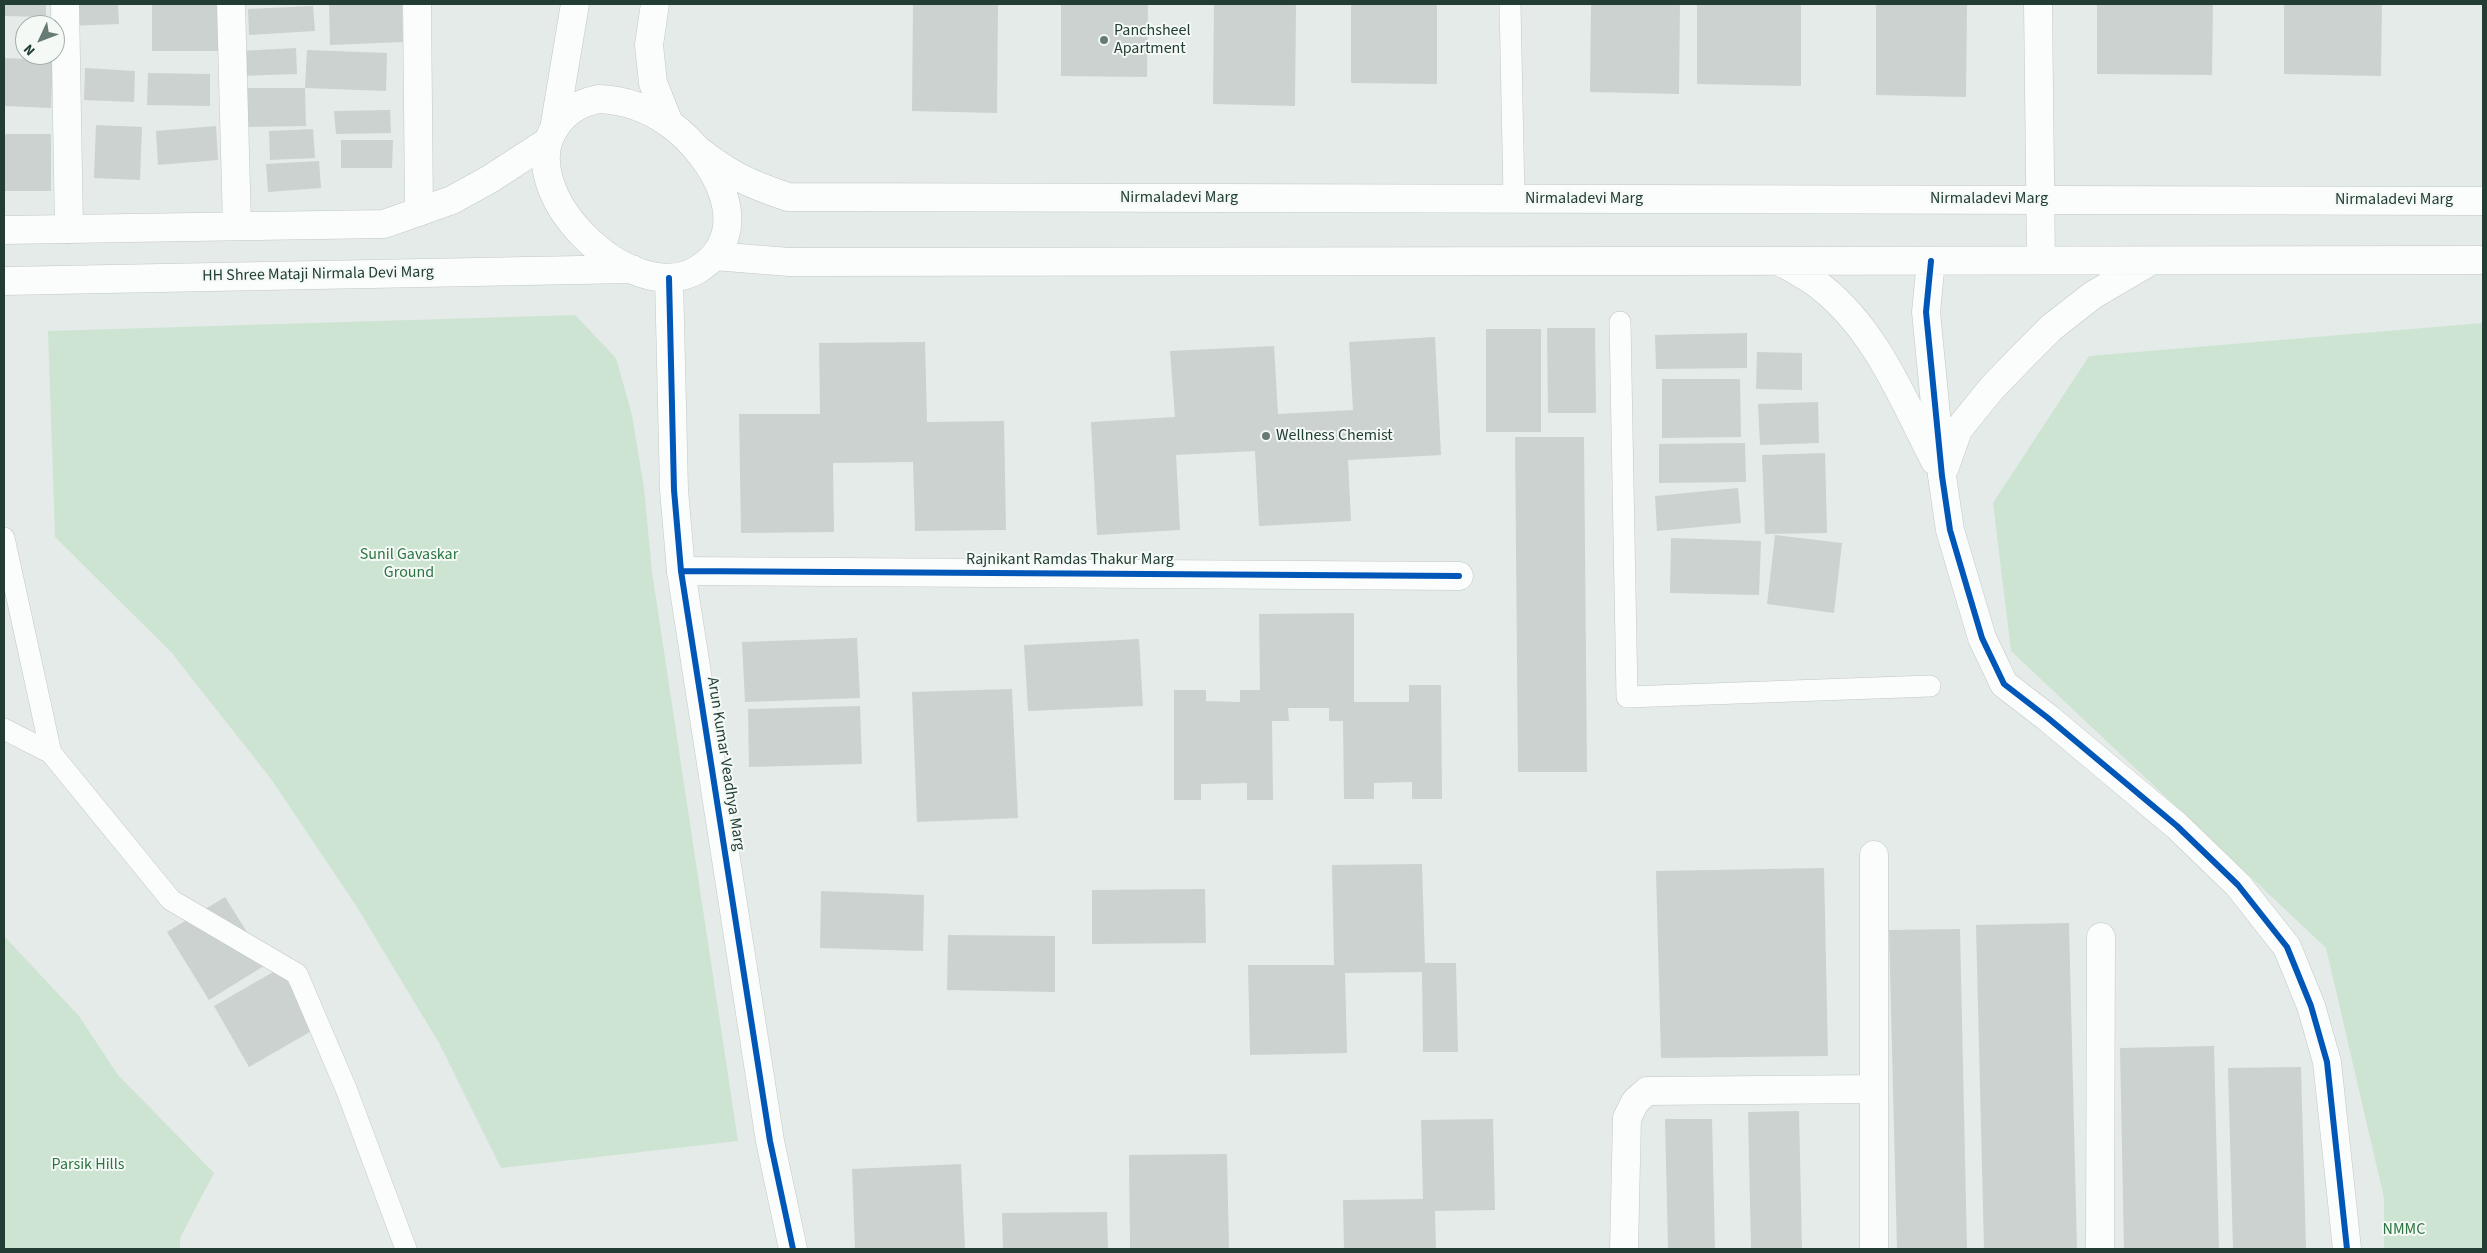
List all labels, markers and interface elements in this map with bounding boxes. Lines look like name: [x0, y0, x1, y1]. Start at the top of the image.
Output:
north arrow: [15, 15, 65, 65]
place label: Panchsheel Apartment: [1114, 21, 1191, 59]
marker: Panchsheel Apartment: [1098, 34, 1110, 46]
text: N: [19, 39, 40, 60]
street label: Nirmaladevi Marg: [1120, 188, 1238, 208]
street label: Nirmaladevi Marg: [1525, 189, 1643, 209]
street label: Nirmaladevi Marg: [1930, 189, 2048, 209]
street label: Nirmaladevi Marg: [2335, 190, 2453, 210]
street label: HH Shree Mataji Nirmala Devi Marg: [202, 263, 434, 287]
place label: Wellness Chemist: [1276, 426, 1393, 446]
marker: Wellness Chemist: [1260, 430, 1272, 442]
park label: Sunil Gavaskar Ground: [360, 545, 458, 583]
street label: Rajnikant Ramdas Thakur Marg: [966, 550, 1174, 570]
street label: Arun Kumar Veadhya Marg: [702, 676, 748, 852]
park label: Parsik Hills: [52, 1155, 124, 1175]
park label: NMMC: [2383, 1220, 2425, 1240]

